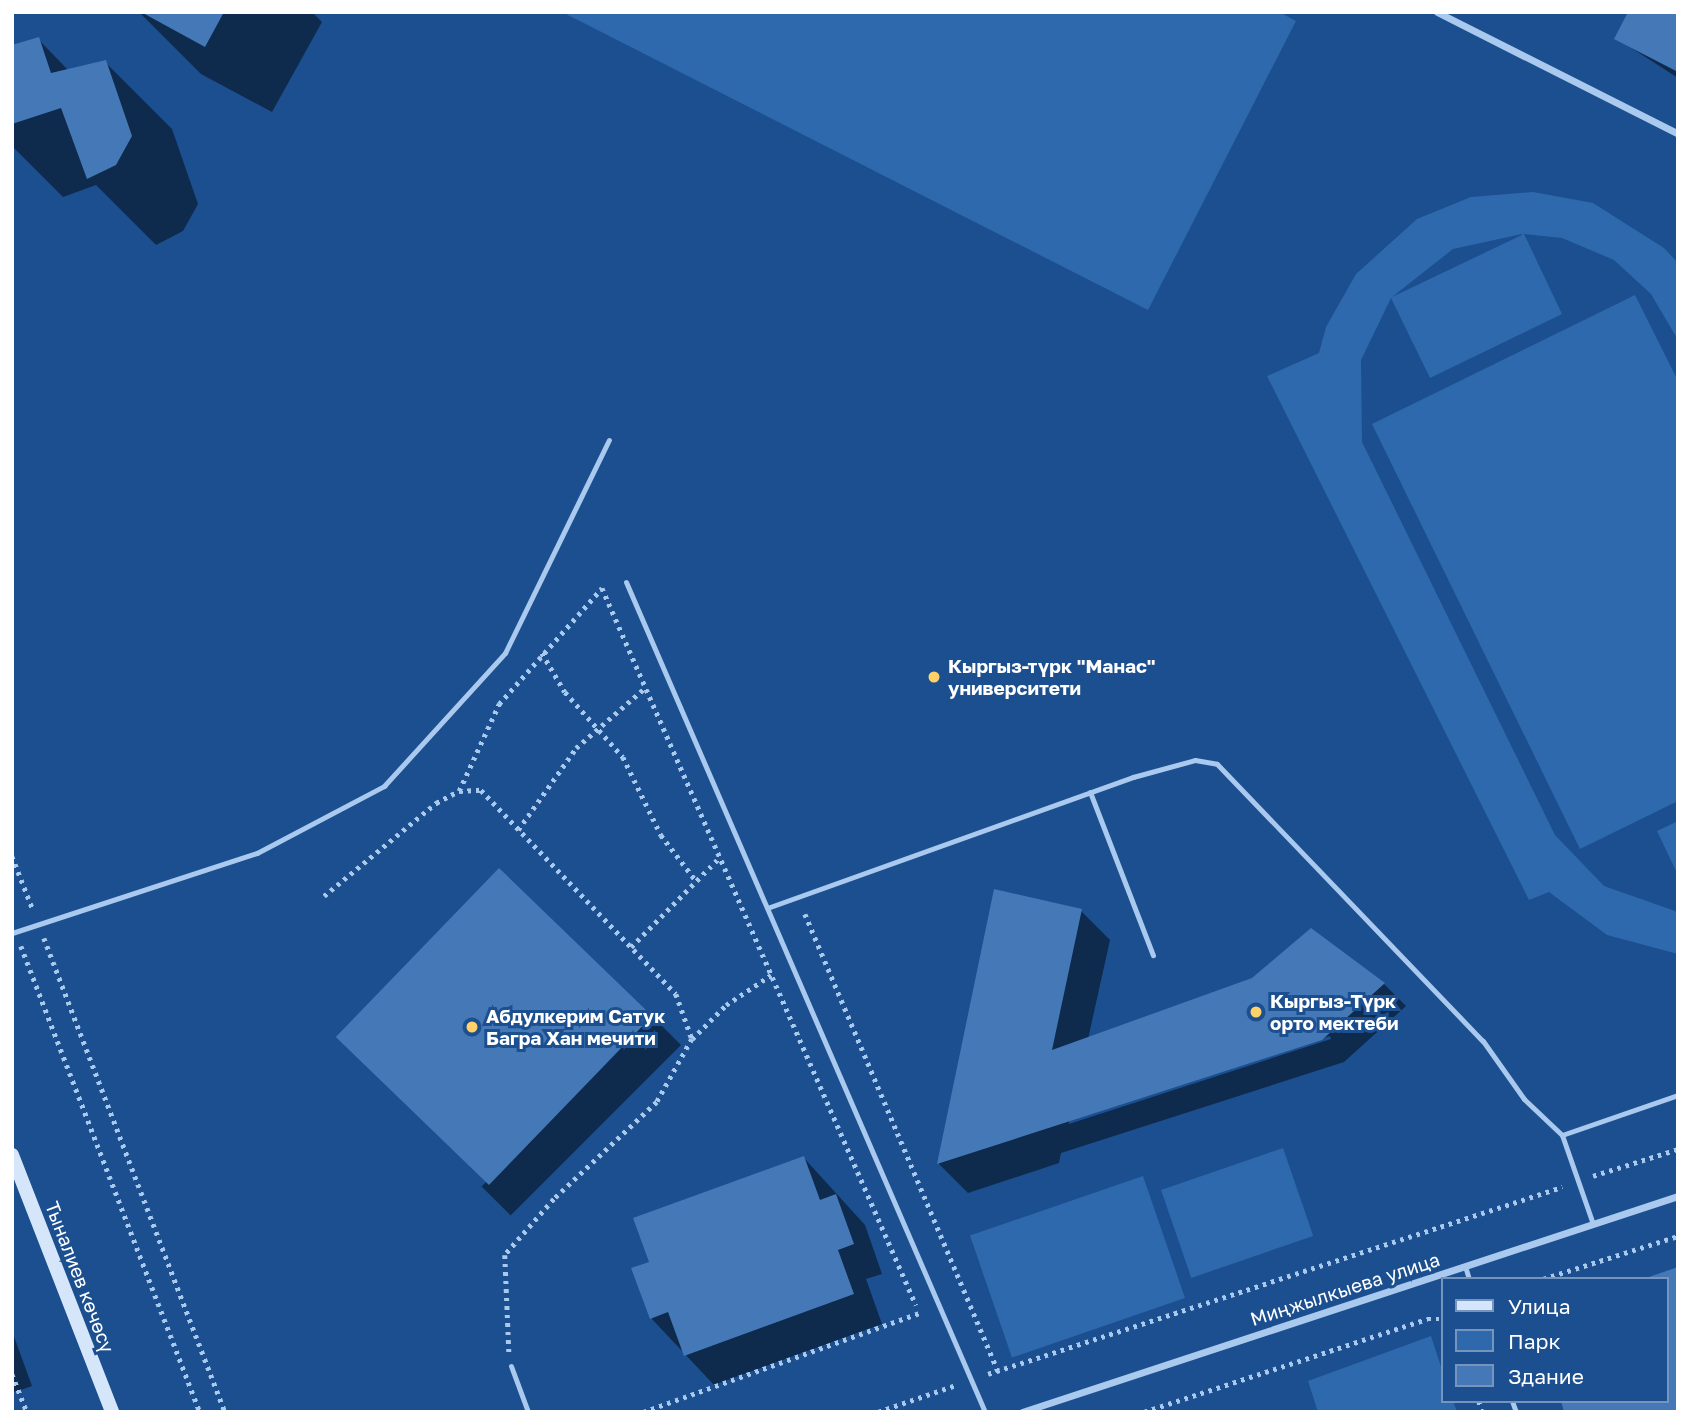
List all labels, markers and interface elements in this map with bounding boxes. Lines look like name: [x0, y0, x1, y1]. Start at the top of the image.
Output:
place label: Кыргыз-түрк "Манас" университети: [948, 655, 1155, 699]
marker: Кыргыз-түрк "Манас" университети: [926, 669, 942, 685]
place label: Кыргыз-Түрк орто мектеби: [1270, 990, 1399, 1034]
marker: Кыргыз-Түрк орто мектеби: [1248, 1004, 1264, 1020]
place label: Абдулкерим Сатук Багра Хан мечити: [486, 1005, 665, 1049]
marker: Абдулкерим Сатук Багра Хан мечити: [464, 1019, 480, 1035]
street label: Тыналиев көчөсү: [41, 1198, 119, 1356]
street label: Миңжылкыева улица: [1247, 1248, 1443, 1330]
legend: [1442, 1277, 1669, 1403]
text: Улица: [1508, 1293, 1571, 1319]
text: Парк: [1508, 1328, 1561, 1354]
text: Здание: [1508, 1363, 1584, 1389]

